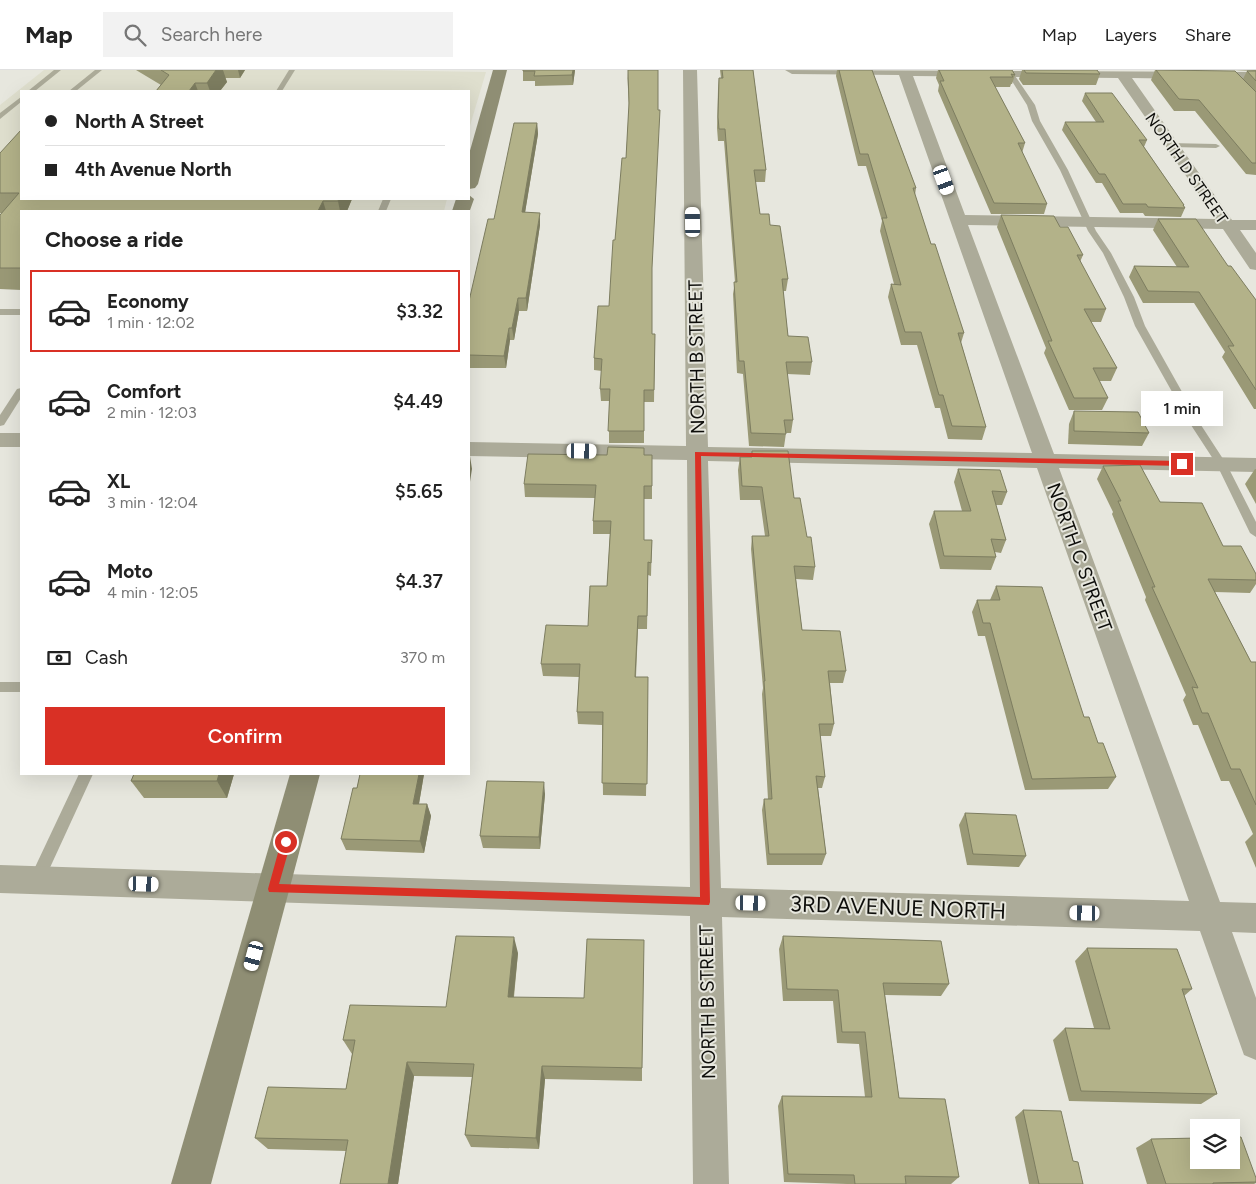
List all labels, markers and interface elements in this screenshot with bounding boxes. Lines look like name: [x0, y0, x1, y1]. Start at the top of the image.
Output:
search box: [103, 12, 453, 57]
text: Map: [25, 20, 73, 49]
icon: search: [121, 21, 149, 49]
text: Search here: [161, 23, 262, 46]
text: Map: [1042, 24, 1077, 46]
text: Layers: [1105, 24, 1157, 46]
text: Share: [1185, 24, 1231, 46]
street label: NORTH D STREET: [1141, 109, 1232, 228]
text: North A Street: [75, 110, 204, 133]
text: 4th Avenue North: [75, 158, 232, 181]
car: [931, 163, 956, 197]
car: [685, 207, 700, 237]
text: Choose a ride: [45, 226, 183, 253]
street label: NORTH B STREET: [684, 279, 709, 434]
icon: car: [47, 289, 92, 334]
text: Economy: [107, 290, 189, 313]
text: $3.32: [396, 300, 443, 323]
text: 1 min · 12:02: [107, 313, 195, 332]
icon: car: [47, 379, 92, 424]
text: Comfort: [107, 380, 182, 403]
text: $4.49: [393, 390, 443, 413]
callout: 1 min: [1141, 392, 1223, 426]
text: 1 min: [1163, 399, 1201, 418]
text: 2 min · 12:03: [107, 403, 197, 422]
car: [566, 443, 597, 459]
route end: [1171, 453, 1193, 475]
icon: car: [47, 469, 92, 514]
text: XL: [107, 470, 130, 493]
text: $5.65: [395, 480, 443, 503]
street label: NORTH C STREET: [1042, 480, 1117, 635]
text: 3 min · 12:04: [107, 493, 198, 512]
icon: car: [47, 559, 92, 604]
text: Moto: [107, 560, 153, 583]
text: $4.37: [395, 570, 443, 593]
text: 4 min · 12:05: [107, 583, 198, 602]
icon: cash: [45, 644, 73, 672]
text: Cash: [85, 646, 128, 669]
text: 370 m: [400, 648, 445, 667]
button: Confirm: [45, 707, 445, 765]
route start: [275, 831, 297, 853]
car: [128, 876, 159, 892]
street label: 3RD AVENUE NORTH: [790, 890, 1006, 925]
car: [735, 895, 766, 911]
car: [1069, 905, 1100, 921]
street label: NORTH B STREET: [695, 924, 720, 1079]
car: [242, 940, 265, 972]
map controls: [1190, 1119, 1240, 1169]
button: layers: [1190, 1119, 1240, 1169]

